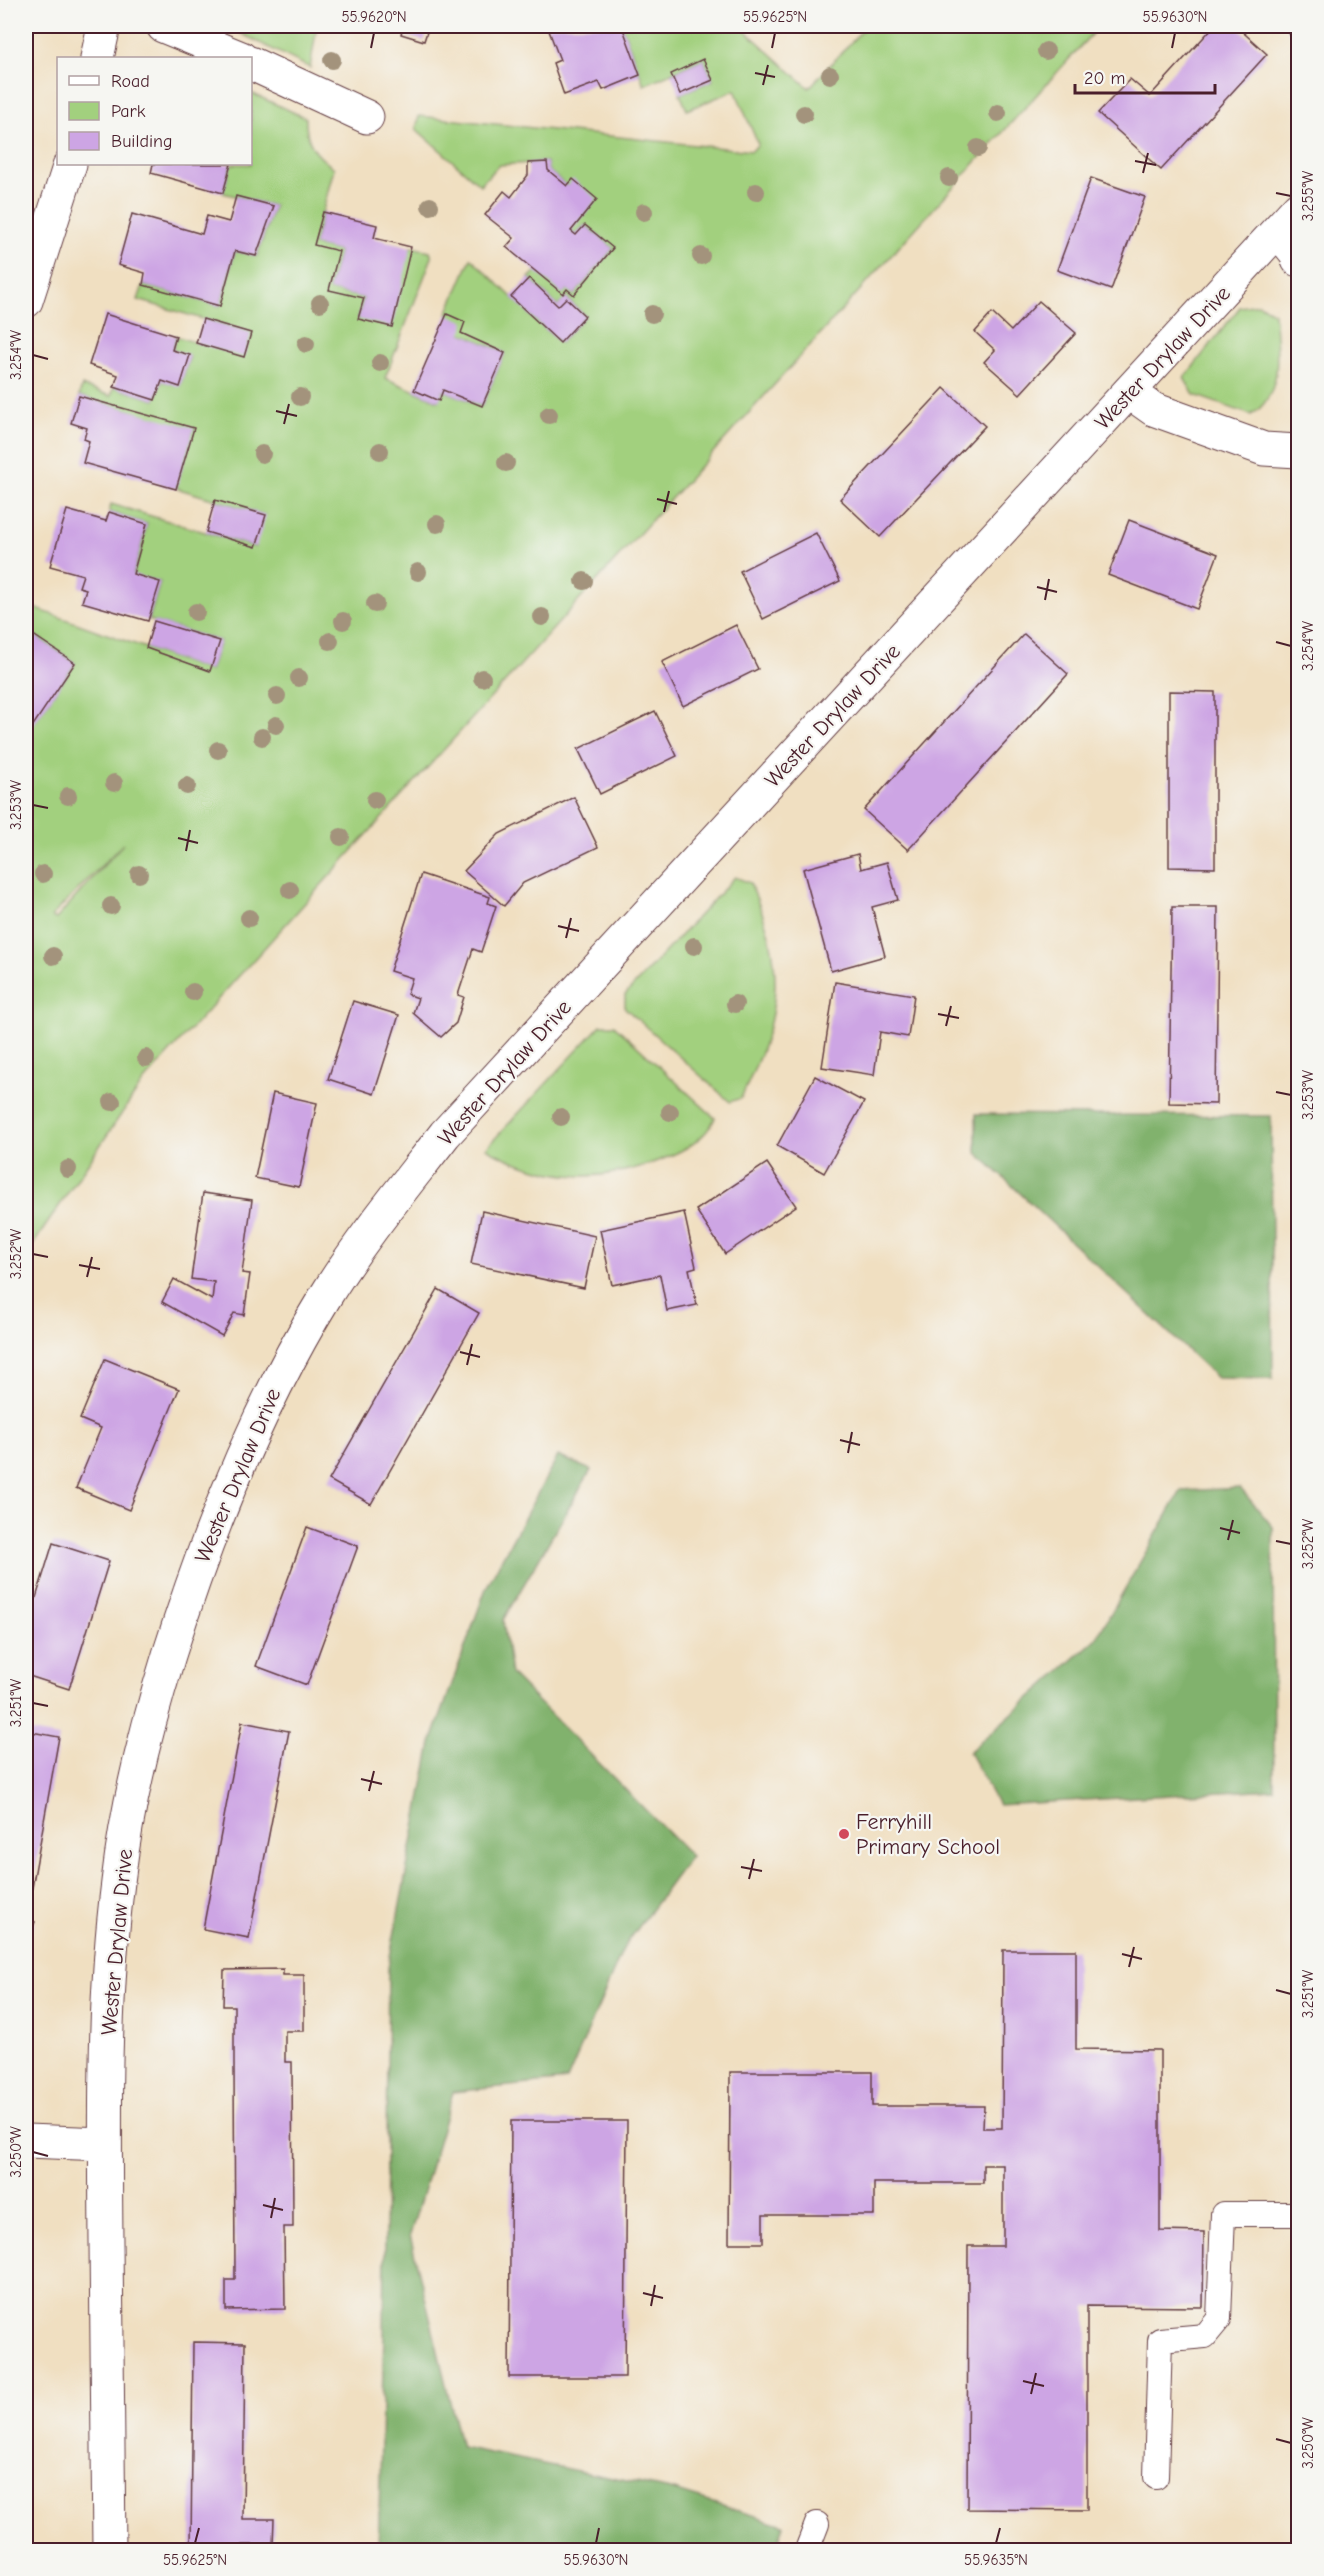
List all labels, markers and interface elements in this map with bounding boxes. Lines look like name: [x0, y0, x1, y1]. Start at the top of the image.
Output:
text: 55.9620°N: [341, 8, 407, 26]
text: 55.9625°N: [743, 8, 807, 26]
text: 55.9630°N: [1143, 8, 1207, 26]
legend: [57, 57, 252, 165]
scale bar: [1075, 57, 1214, 95]
text: 20 m: [1084, 68, 1125, 89]
text: Road: [111, 71, 150, 92]
text: Park: [111, 101, 146, 122]
text: Building: [111, 131, 173, 152]
text: 3.255°W: [1299, 171, 1317, 221]
street label: Wester Drylaw Drive: [1089, 280, 1236, 435]
text: 3.254°W: [7, 330, 25, 380]
text: 3.254°W: [1299, 621, 1317, 671]
street label: Wester Drylaw Drive: [759, 638, 906, 793]
text: 3.253°W: [7, 780, 25, 830]
street label: Wester Drylaw Drive: [433, 995, 577, 1151]
text: 3.253°W: [1299, 1070, 1317, 1120]
text: 3.252°W: [7, 1229, 25, 1279]
street label: Wester Drylaw Drive: [189, 1384, 286, 1567]
text: 3.252°W: [1299, 1519, 1317, 1569]
text: 3.251°W: [7, 1679, 25, 1727]
place label: Ferryhill Primary School: [856, 1809, 1000, 1860]
marker: Ferryhill Primary School: [837, 1827, 851, 1841]
street label: Wester Drylaw Drive: [96, 1848, 138, 2036]
text: 3.251°W: [1299, 1970, 1317, 2018]
text: 3.250°W: [7, 2126, 25, 2178]
text: 3.250°W: [1299, 2417, 1317, 2469]
text: 55.9625°N: [163, 2551, 227, 2569]
text: 55.9630°N: [564, 2551, 628, 2569]
text: 55.9635°N: [964, 2551, 1028, 2569]

